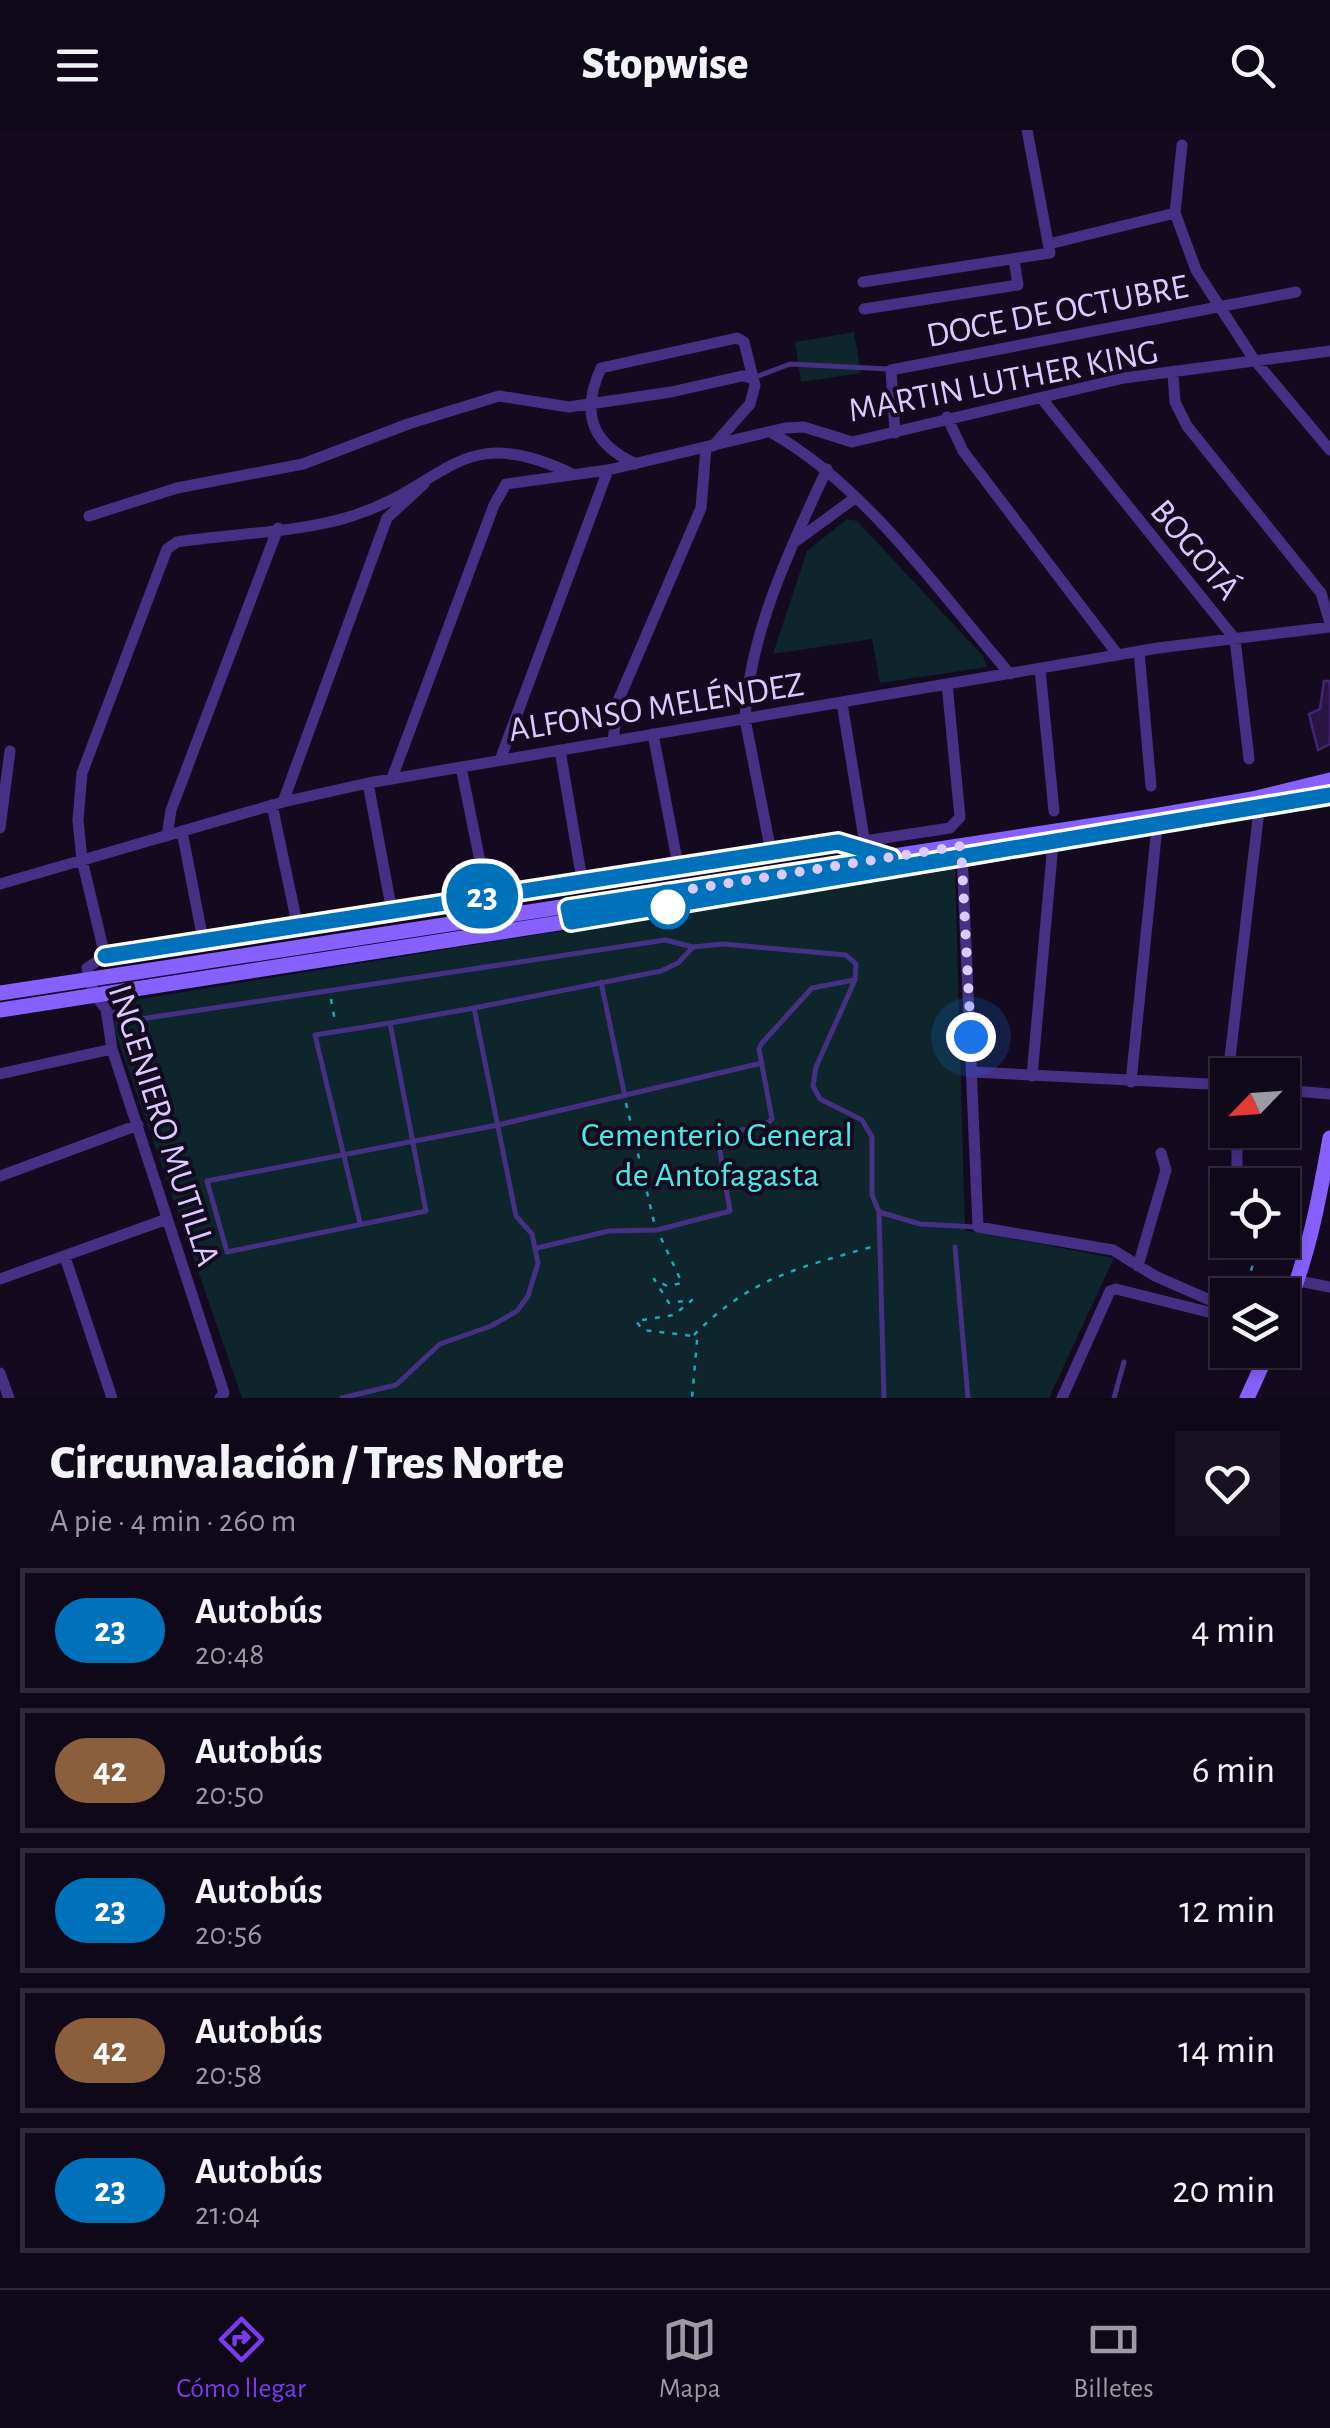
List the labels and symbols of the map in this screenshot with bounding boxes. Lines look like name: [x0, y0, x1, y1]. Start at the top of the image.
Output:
street label: DOCE DE OCTUBRE: [924, 269, 1191, 354]
street label: MARTIN LUTHER KING: [845, 334, 1161, 429]
street label: BOGOTÁ: [1143, 492, 1248, 607]
street label: ALFONSO MELÉNDEZ: [506, 665, 806, 748]
line badge: 23: [437, 864, 527, 928]
unlabelled marker: [647, 886, 689, 928]
street label: INGENIERO MUTILLA: [102, 981, 226, 1270]
your location: [946, 1012, 996, 1062]
north arrow: [1210, 1058, 1300, 1148]
park label: Cementerio General de Antofagasta: [581, 1118, 853, 1193]

